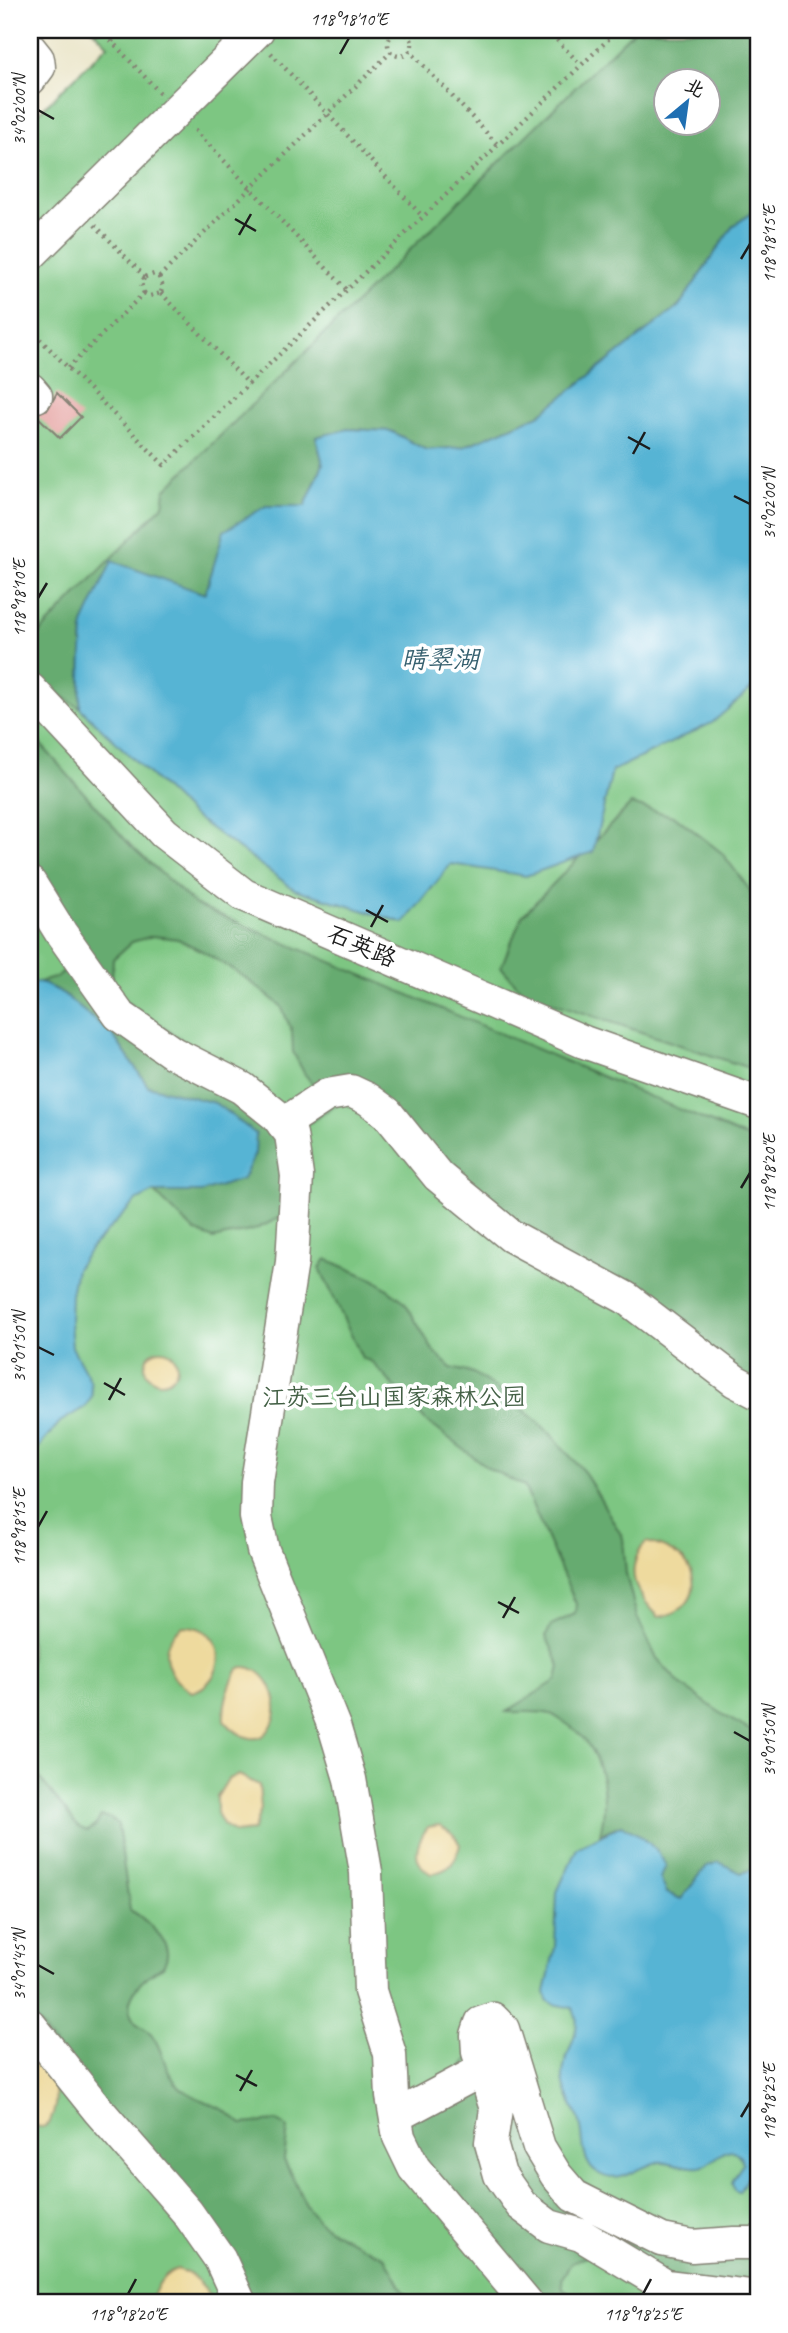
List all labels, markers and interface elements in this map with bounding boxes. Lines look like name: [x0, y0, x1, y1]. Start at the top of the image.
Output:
text: 118°18'10"E: [310, 8, 390, 30]
north arrow: [652, 66, 722, 136]
text: 34°02'00"N: [8, 71, 30, 145]
text: 北: [681, 73, 709, 103]
text: 118°18'15"E: [758, 203, 780, 283]
text: 34°02'00"N: [758, 465, 780, 539]
text: 118°18'10"E: [8, 557, 30, 637]
water label: 晴翠湖: [401, 643, 482, 676]
street label: 石英路: [323, 918, 401, 974]
text: 118°18'20"E: [758, 1132, 780, 1212]
text: 34°01'50"N: [8, 1308, 30, 1382]
park label: 江苏三台山国家森林公园: [262, 1382, 526, 1412]
text: 118°18'15"E: [8, 1486, 30, 1566]
text: 34°01'50"N: [758, 1702, 780, 1776]
text: 34°01'45"N: [8, 1926, 30, 2000]
text: 118°18'25"E: [758, 2061, 780, 2141]
text: 118°18'20"E: [89, 2303, 169, 2325]
text: 118°18'25"E: [604, 2303, 684, 2325]

